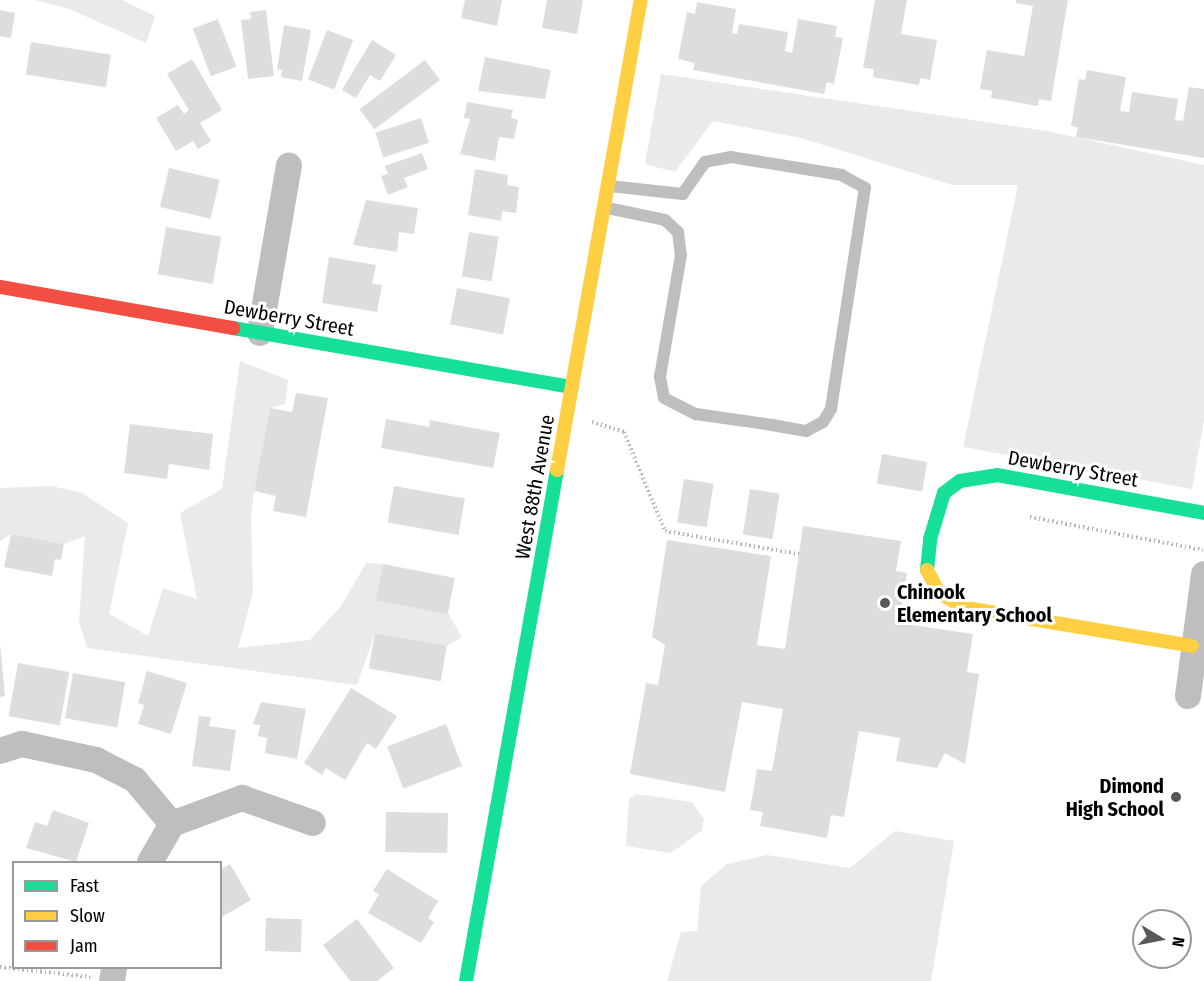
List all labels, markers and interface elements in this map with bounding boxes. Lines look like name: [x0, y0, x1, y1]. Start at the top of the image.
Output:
street label: Dewberry Street: [222, 295, 356, 341]
street label: West 88th Avenue: [510, 413, 560, 561]
street label: Dewberry Street: [1006, 446, 1140, 492]
place label: Chinook Elementary School: [897, 580, 1052, 627]
marker: Chinook Elementary School: [878, 596, 892, 610]
place label: Dimond High School: [1066, 774, 1164, 821]
marker: Dimond High School: [1169, 790, 1183, 804]
legend: [12, 861, 222, 969]
text: Fast: [70, 875, 99, 897]
text: Slow: [70, 905, 105, 927]
north arrow: [1132, 909, 1192, 969]
text: Jam: [70, 935, 98, 957]
text: N: [1168, 935, 1188, 948]

